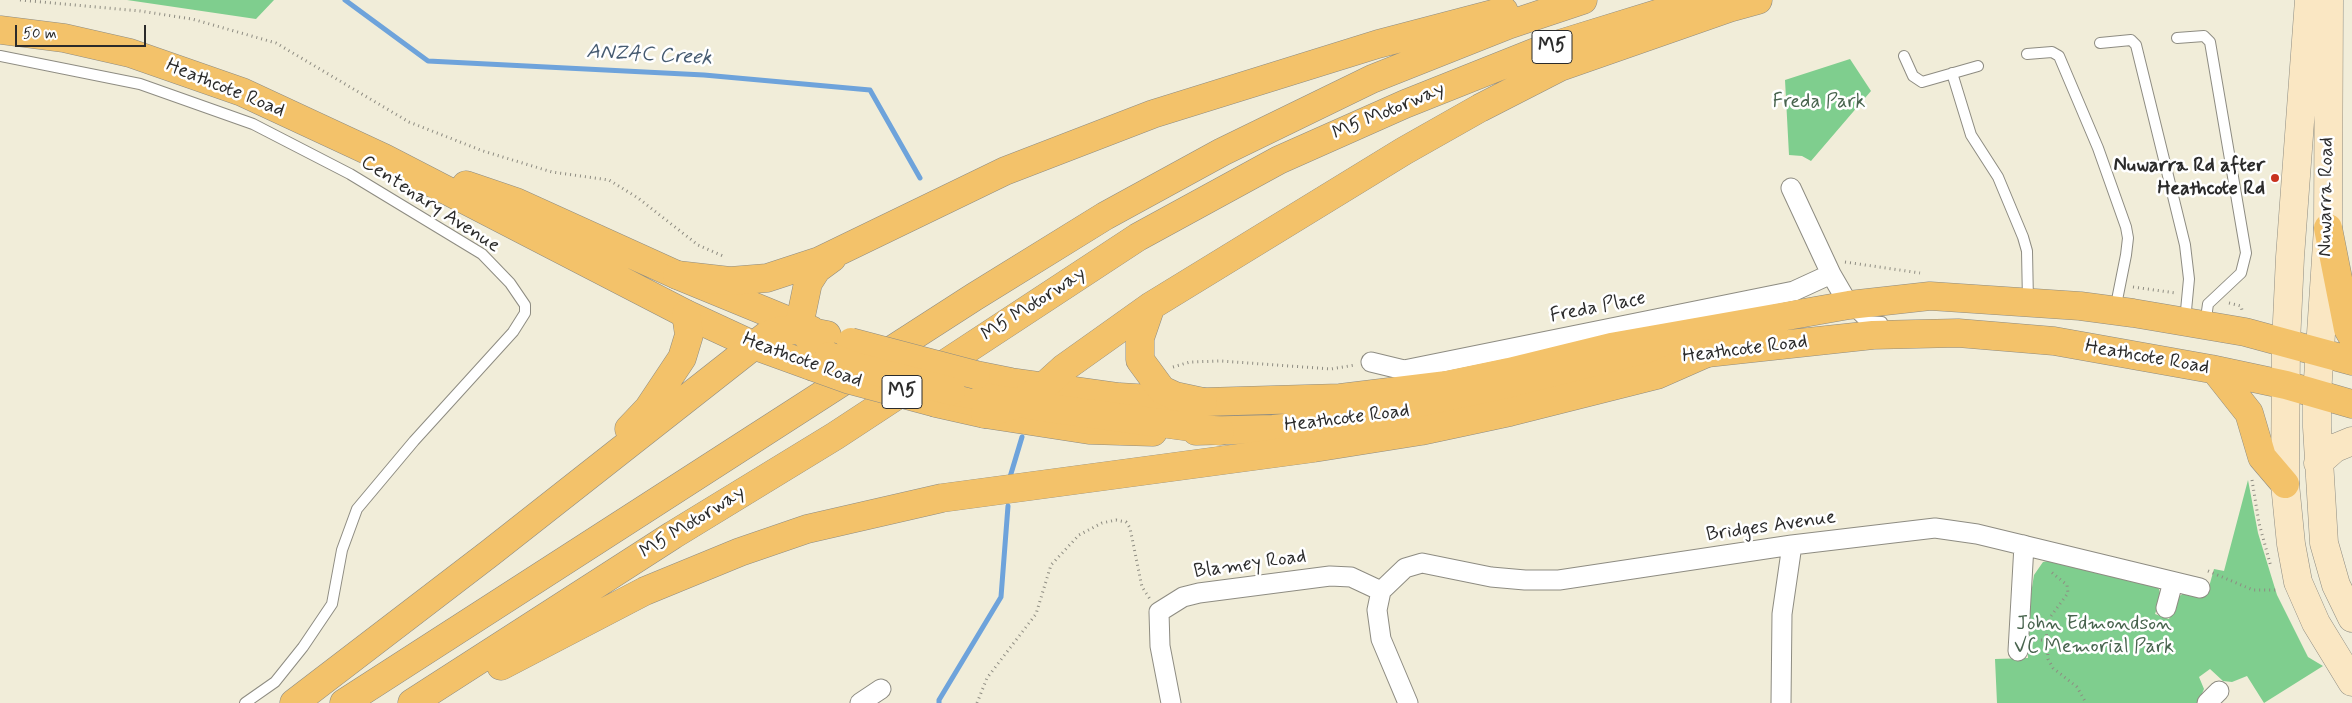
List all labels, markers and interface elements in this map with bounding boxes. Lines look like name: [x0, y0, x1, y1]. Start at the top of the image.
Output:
scale bar: [18, 15, 149, 47]
text: 50 m: [23, 24, 57, 44]
road number: M5: [1532, 31, 1572, 64]
water label: ANZAC Creek: [586, 40, 712, 72]
street label: Heathcote Road: [162, 54, 288, 124]
street label: M5 Motorway: [1329, 78, 1449, 146]
park label: Freda Park: [1773, 91, 1865, 115]
street label: Nuwarra Road: [2314, 137, 2340, 257]
street label: Centenary Avenue: [356, 151, 504, 259]
place label: Nuwarra Rd after Heathcote Rd: [2113, 155, 2265, 202]
marker: Nuwarra Rd after Heathcote Rd: [2269, 172, 2281, 184]
street label: M5 Motorway: [977, 262, 1091, 348]
street label: Freda Place: [1548, 287, 1648, 329]
street label: Heathcote Road: [739, 328, 865, 394]
street label: Heathcote Road: [1681, 330, 1809, 370]
street label: Heathcote Road: [2083, 335, 2211, 381]
road number: M5: [882, 376, 922, 408]
street label: Heathcote Road: [1283, 399, 1411, 439]
street label: M5 Motorway: [636, 481, 750, 565]
street label: Bridges Avenue: [1705, 506, 1837, 548]
street label: Blamey Road: [1192, 545, 1308, 585]
park label: John Edmondson VC Memorial Park: [2014, 613, 2174, 660]

